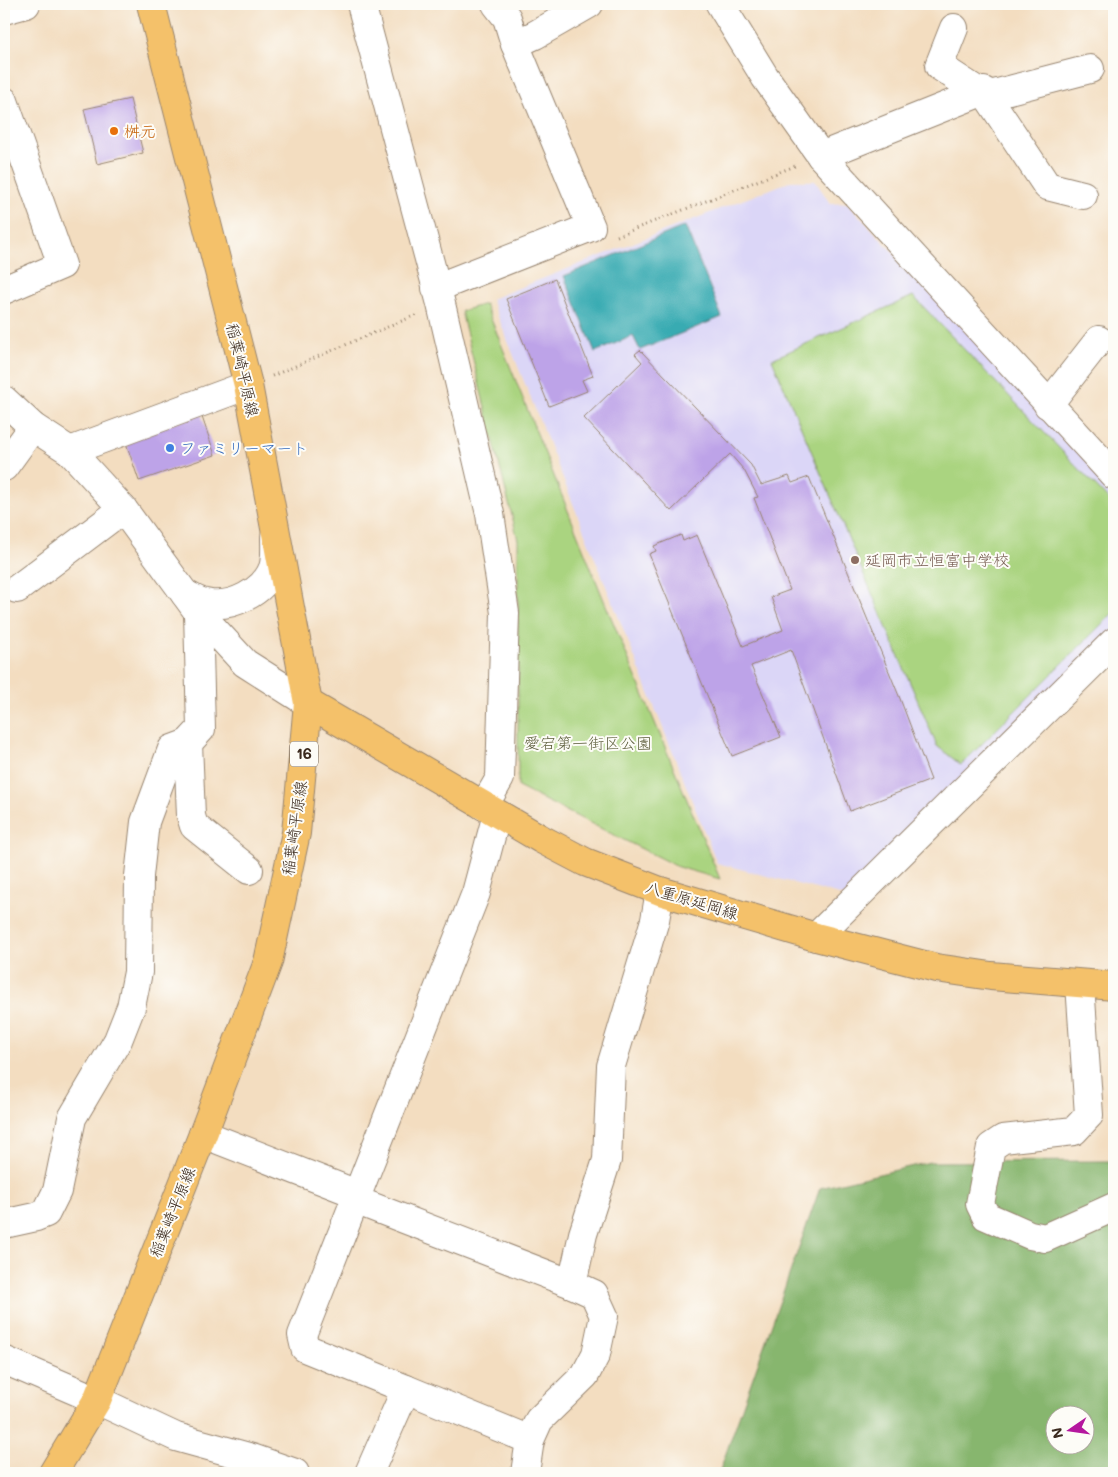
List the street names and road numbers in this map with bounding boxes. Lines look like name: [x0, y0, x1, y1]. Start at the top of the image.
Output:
street label: 稲葉崎平原線: [222, 321, 265, 419]
road number: 16: [290, 742, 318, 766]
street label: 稲葉崎平原線: [276, 779, 311, 877]
street label: 八重原延岡線: [643, 875, 741, 924]
street label: 稲葉崎平原線: [144, 1163, 199, 1260]

